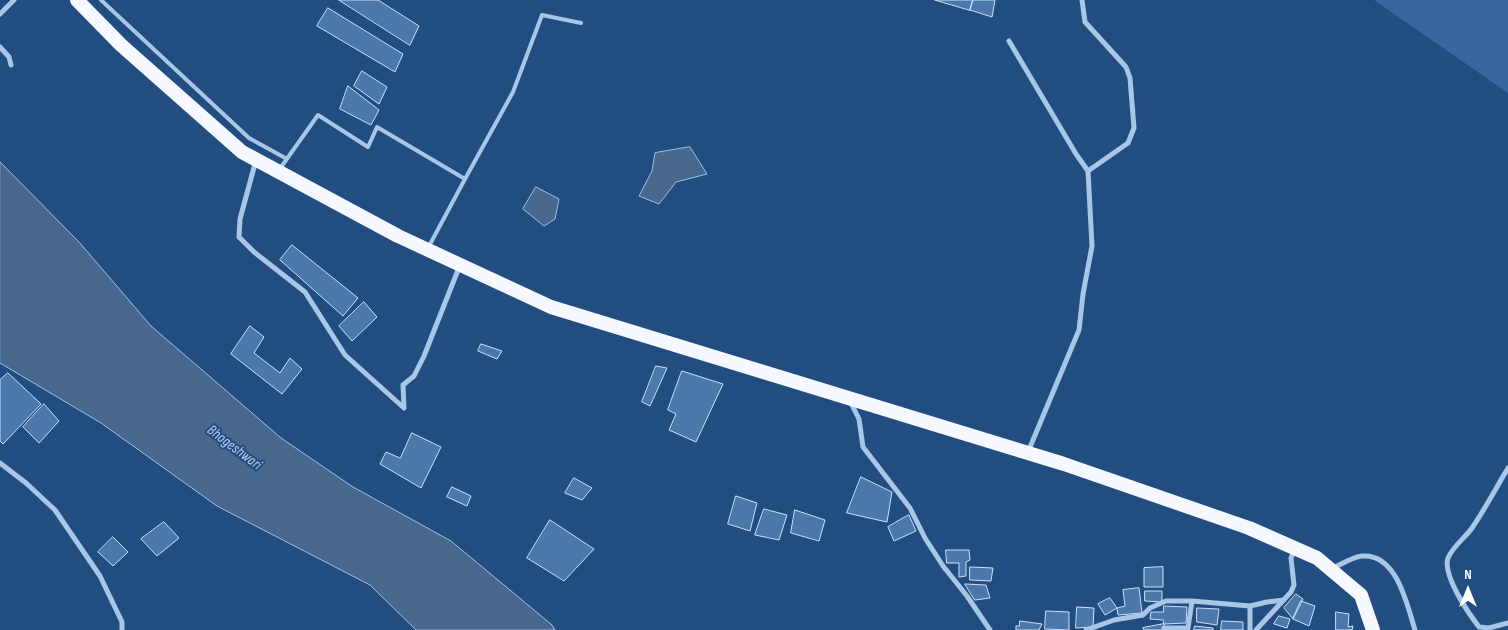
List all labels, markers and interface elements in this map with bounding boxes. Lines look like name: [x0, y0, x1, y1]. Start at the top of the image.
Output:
water label: Bhogeshwari: [203, 422, 265, 474]
north arrow: [1443, 565, 1493, 615]
text: N: [1464, 566, 1472, 583]

